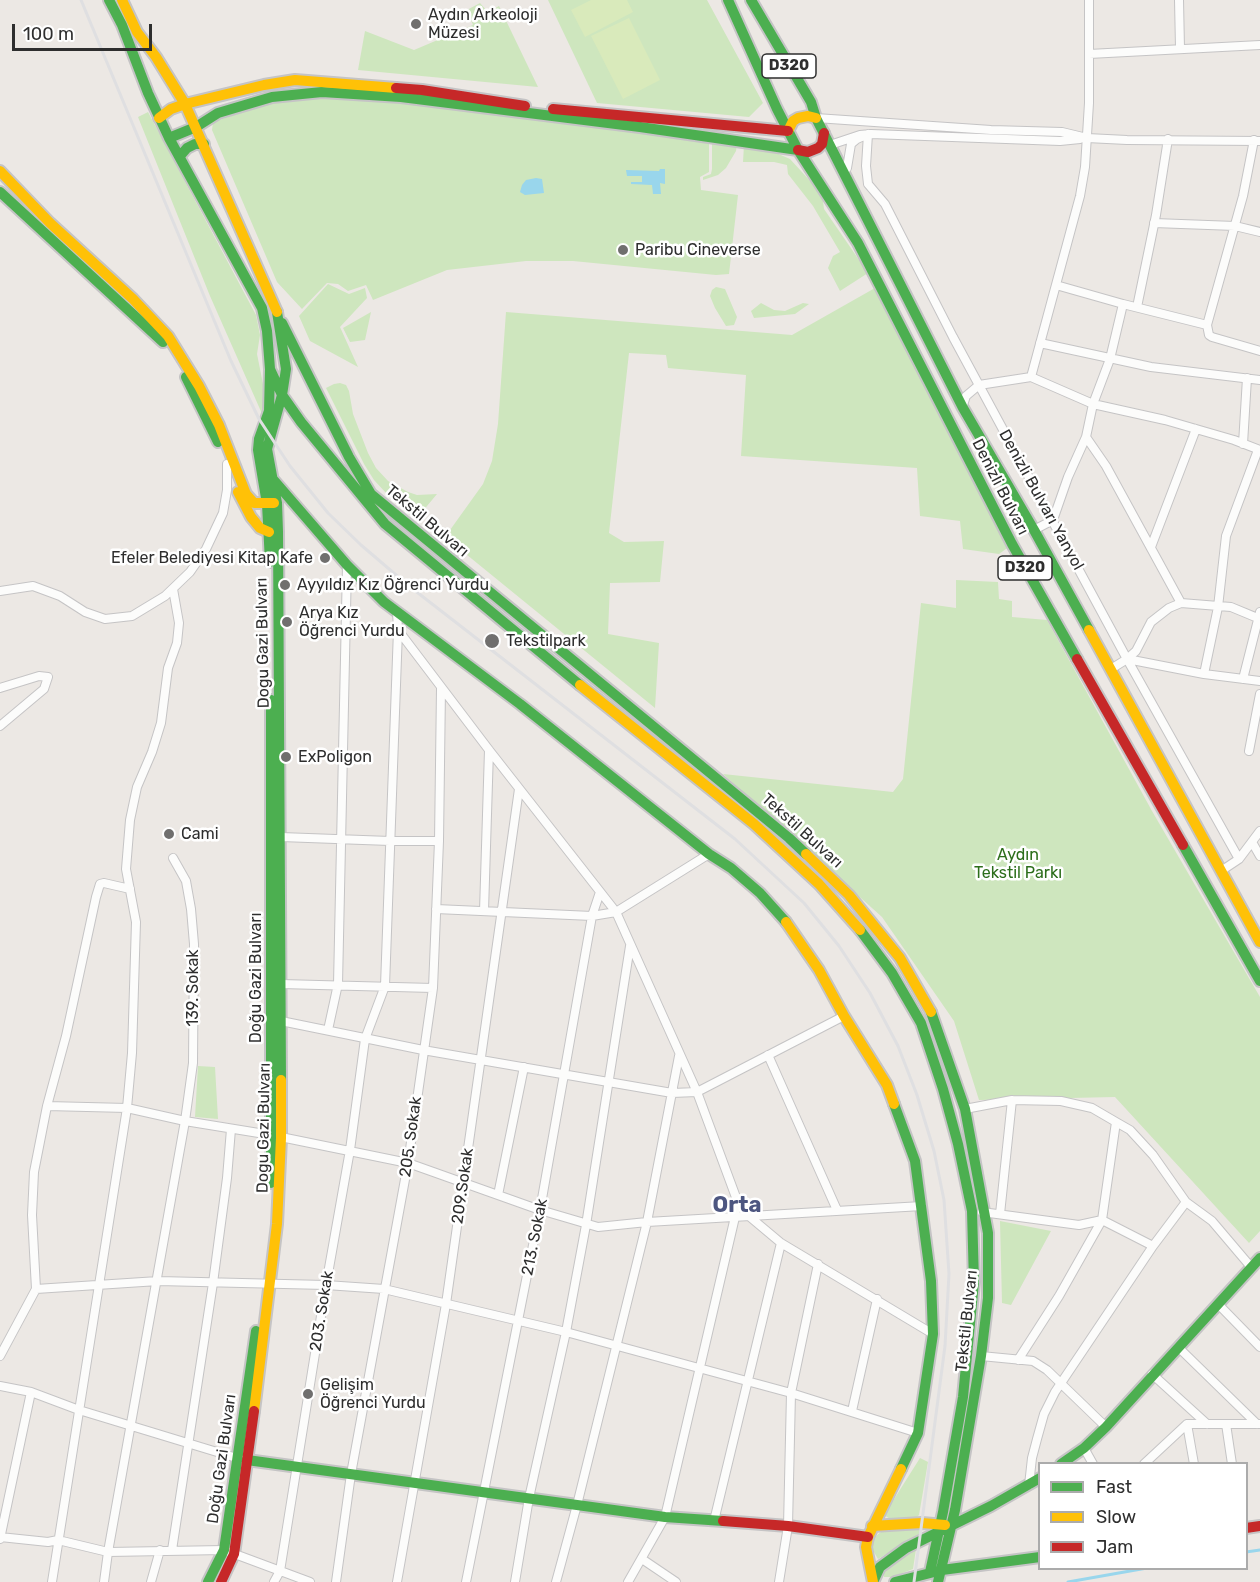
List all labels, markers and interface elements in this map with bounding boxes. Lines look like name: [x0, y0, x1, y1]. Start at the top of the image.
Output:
place label: Aydın Arkeoloji Müzesi: [428, 5, 538, 43]
scale bar: [15, 12, 154, 50]
marker: Aydın Arkeoloji Müzesi: [409, 17, 423, 31]
text: 100 m: [23, 23, 74, 45]
road number: D320: [762, 54, 816, 78]
place label: Paribu Cineverse: [635, 240, 761, 260]
marker: Paribu Cineverse: [616, 243, 630, 257]
street label: Denizli Bulvarı Yanyol: [994, 426, 1088, 574]
street label: Denizli Bulvarı: [968, 436, 1032, 538]
street label: Tekstil Bulvarı: [382, 481, 472, 561]
place label: Efeler Belediyesi Kitap Kafe: [111, 548, 313, 568]
marker: Efeler Belediyesi Kitap Kafe: [318, 551, 332, 565]
road number: D320: [998, 556, 1052, 580]
place label: Ayyıldız Kız Öğrenci Yurdu: [297, 575, 489, 595]
street label: Dogu Gazi Bulvarı: [252, 578, 274, 708]
marker: Ayyıldız Kız Öğrenci Yurdu: [278, 578, 292, 592]
place label: Arya Kız Öğrenci Yurdu: [299, 603, 405, 641]
marker: Arya Kız Öğrenci Yurdu: [280, 615, 294, 629]
place label: Tekstilpark: [506, 631, 586, 651]
marker: Tekstilpark: [483, 632, 501, 650]
place label: ExPoligon: [298, 747, 372, 767]
marker: ExPoligon: [279, 750, 293, 764]
street label: Tekstil Bulvarı: [758, 790, 846, 872]
place label: Cami: [181, 824, 219, 844]
marker: Cami: [162, 827, 176, 841]
park label: Aydın Tekstil Parkı: [974, 845, 1062, 883]
street label: Doğu Gazi Bulvarı: [246, 913, 266, 1043]
street label: 139. Sokak: [183, 949, 203, 1027]
street label: Dogu Gazi Bulvarı: [253, 1063, 275, 1193]
street label: 205. Sokak: [396, 1095, 426, 1179]
street label: 209.Sokak: [448, 1147, 478, 1225]
district label: Orta: [713, 1193, 761, 1219]
street label: 213. Sokak: [518, 1197, 552, 1277]
street label: 203. Sokak: [306, 1269, 338, 1353]
street label: Tekstil Bulvarı: [952, 1269, 982, 1373]
place label: Gelişim Öğrenci Yurdu: [320, 1375, 426, 1413]
marker: Gelişim Öğrenci Yurdu: [301, 1387, 315, 1401]
street label: Doğu Gazi Bulvarı: [203, 1393, 241, 1525]
legend: [1038, 1462, 1248, 1570]
text: Fast: [1096, 1476, 1132, 1498]
text: Slow: [1096, 1506, 1136, 1528]
text: Jam: [1096, 1536, 1133, 1558]

